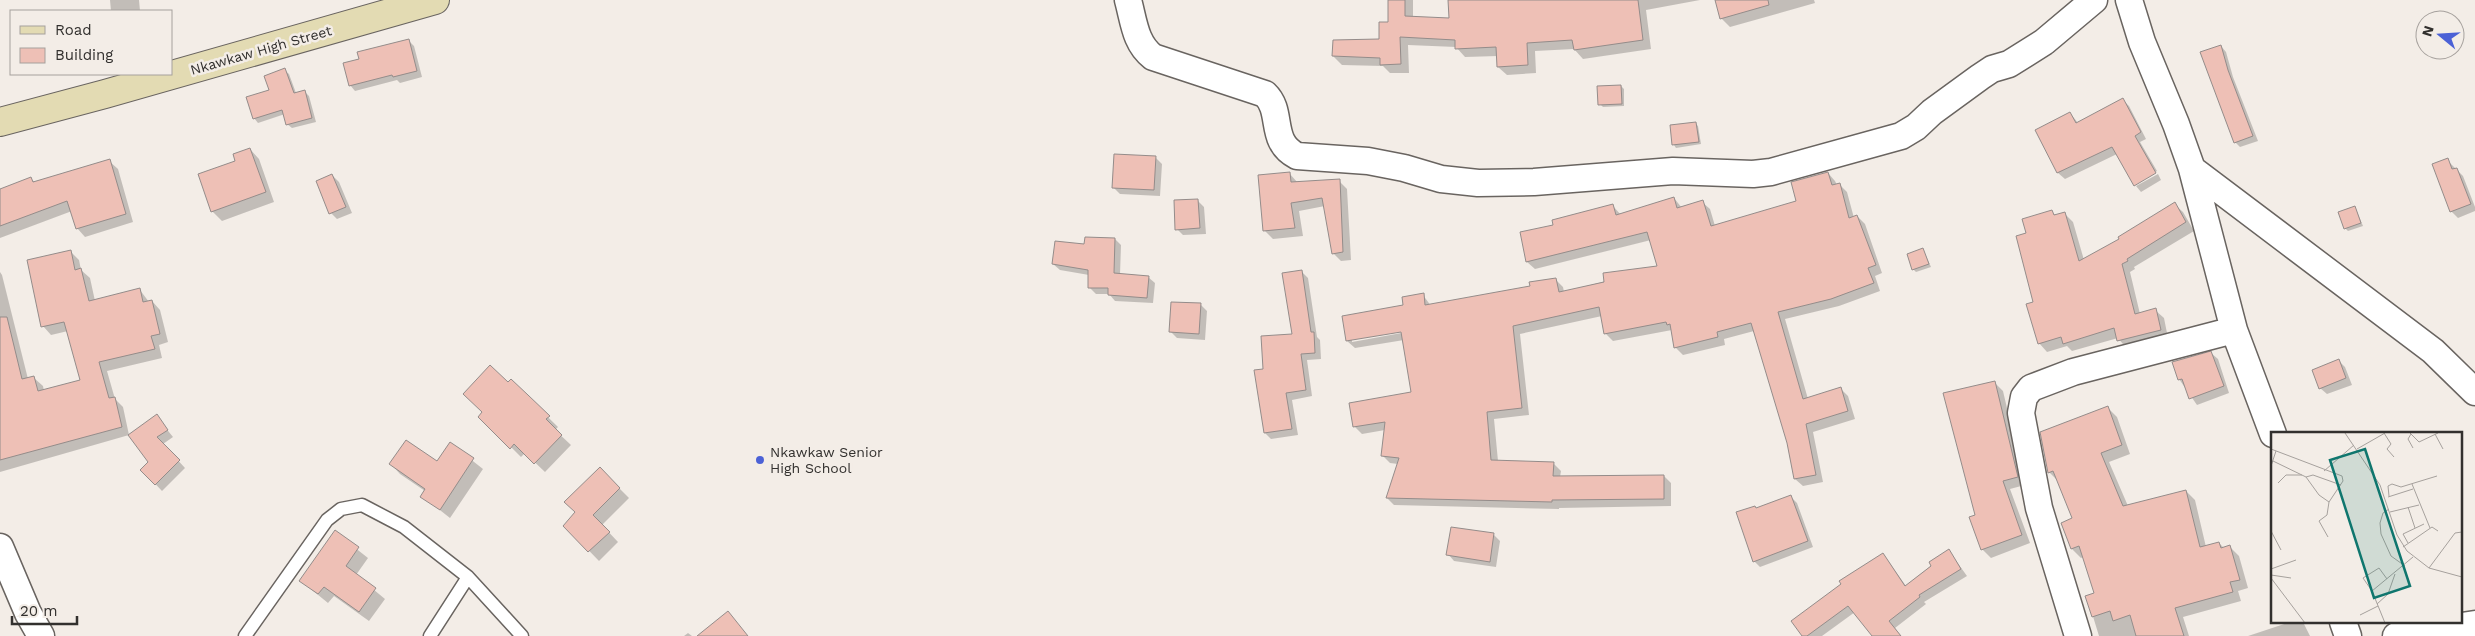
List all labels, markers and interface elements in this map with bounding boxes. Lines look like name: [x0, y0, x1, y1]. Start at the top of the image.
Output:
legend: [10, 10, 172, 75]
north arrow: [2415, 10, 2465, 60]
text: Road: [55, 21, 92, 39]
street label: Nkawkaw High Street: [189, 22, 334, 78]
text: N: [2418, 24, 2437, 38]
text: Building: [55, 46, 113, 64]
inset map: [2271, 432, 2462, 624]
place label: Nkawkaw Senior High School: [770, 444, 883, 476]
marker: Nkawkaw Senior High School: [754, 454, 766, 466]
scale bar: [12, 594, 78, 626]
text: 20 m: [20, 602, 58, 620]

